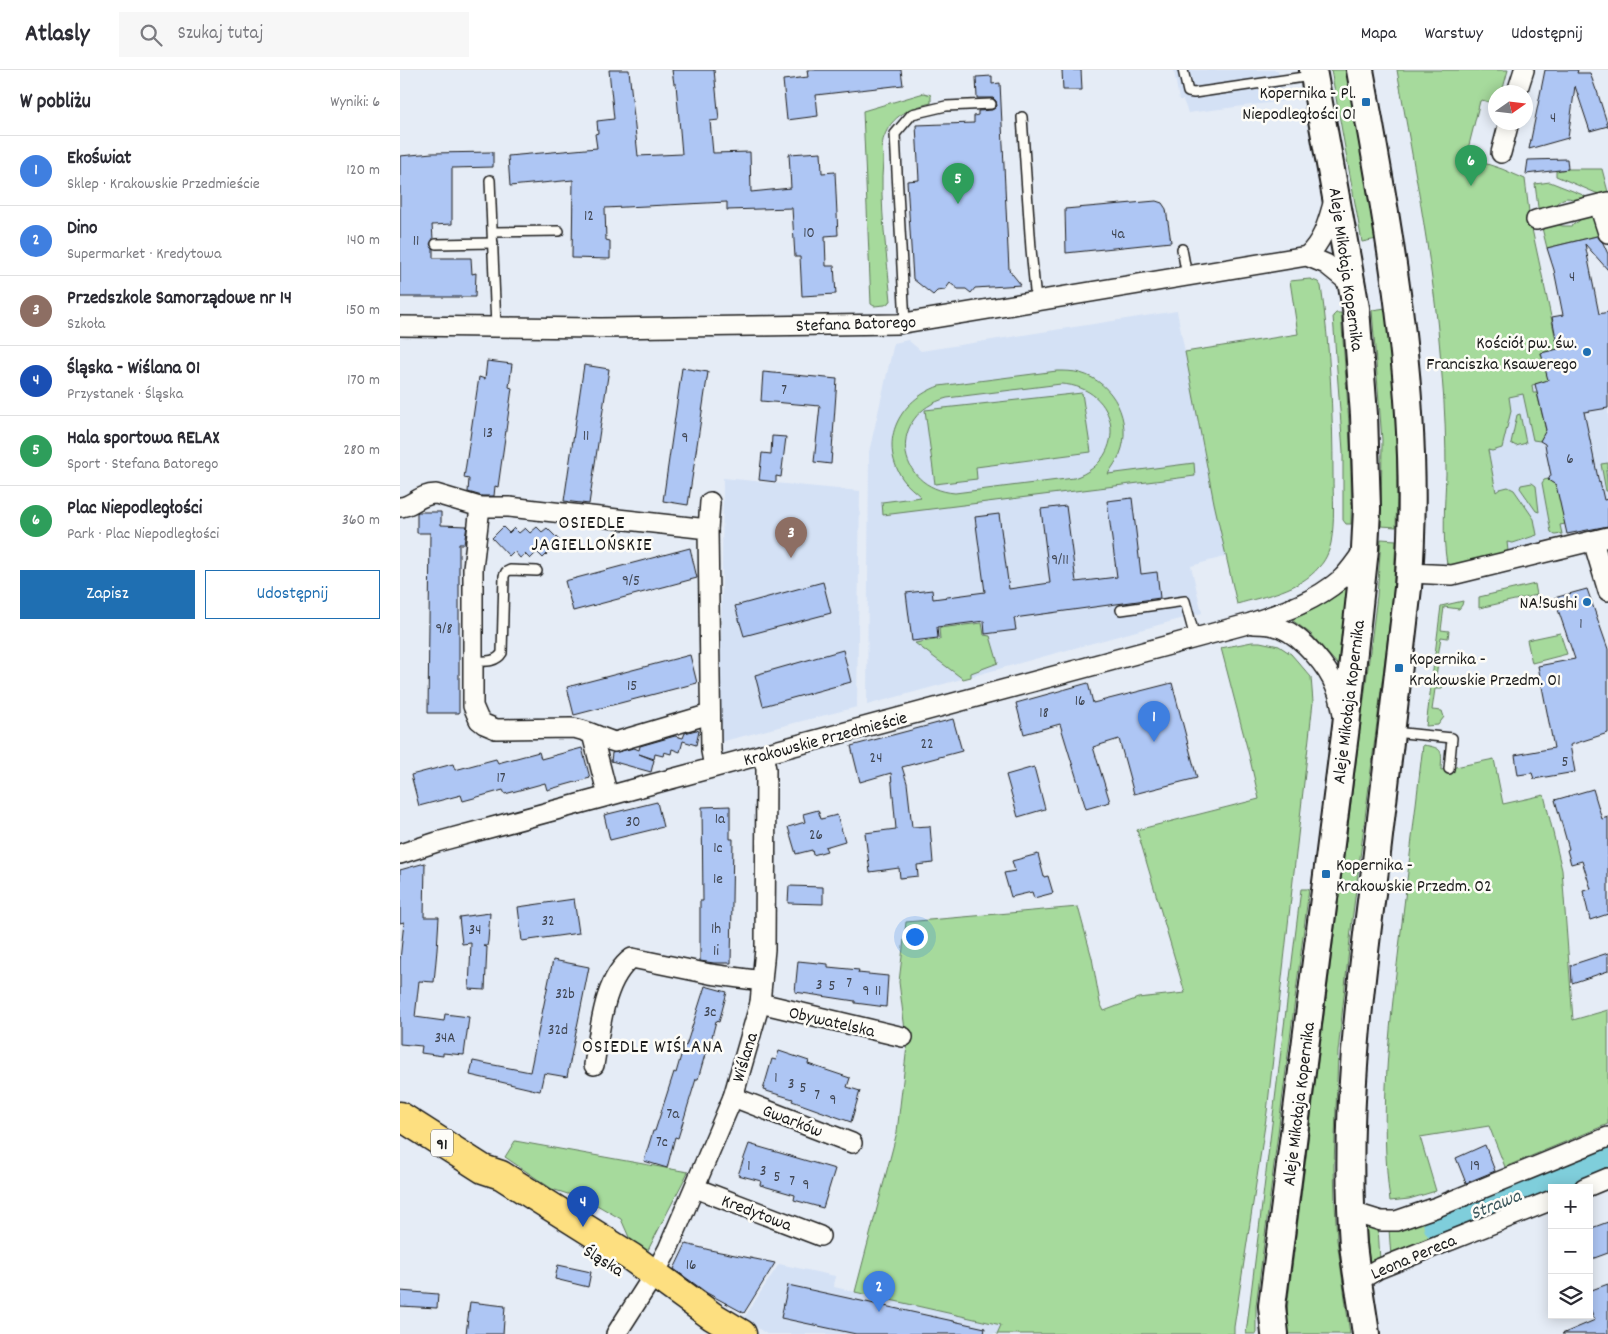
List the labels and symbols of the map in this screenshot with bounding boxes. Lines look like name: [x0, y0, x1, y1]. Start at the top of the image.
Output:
place label: Kopernika - Pl. Niepodległości 01: [1242, 82, 1356, 128]
north arrow: [1488, 85, 1533, 130]
marker: Kopernika - Pl. Niepodległości 01: [1360, 96, 1372, 108]
house number: 4: [1550, 108, 1556, 130]
pin: 6: [1455, 145, 1487, 186]
pin: 5: [942, 163, 974, 204]
street label: Aleje Mikołaja Kopernika: [1321, 186, 1368, 353]
house number: 12: [584, 206, 594, 228]
house number: 10: [803, 223, 815, 245]
house number: 4a: [1111, 224, 1126, 246]
house number: 11: [413, 231, 419, 253]
house number: 4: [1569, 267, 1575, 289]
street label: Stefana Batorego: [796, 311, 917, 340]
place label: Kościół pw. św. Franciszka Ksawerego: [1426, 332, 1577, 378]
marker: Kościół pw. św. Franciszka Ksawerego: [1581, 346, 1593, 358]
house number: 7: [781, 380, 787, 402]
house number: 13: [483, 423, 493, 445]
house number: 11: [583, 426, 589, 448]
house number: 9: [682, 428, 688, 450]
house number: 6: [1566, 449, 1574, 471]
district label: OSIEDLE JAGIELLOŃSKIE: [531, 511, 653, 560]
pin: 3: [775, 517, 807, 558]
house number: 9/11: [1051, 550, 1069, 572]
house number: 9/5: [622, 571, 640, 593]
place label: NA!Sushi: [1520, 592, 1577, 617]
marker: NA!Sushi: [1581, 596, 1593, 608]
house number: 1: [1579, 614, 1583, 636]
street label: Aleje Mikołaja Kopernika: [1328, 618, 1373, 786]
house number: 9/8: [435, 619, 453, 641]
place label: Kopernika - Krakowskie Przedm. 01: [1409, 648, 1561, 694]
marker: Kopernika - Krakowskie Przedm. 01: [1393, 662, 1405, 674]
house number: 15: [627, 676, 637, 698]
house number: 16: [1075, 691, 1085, 713]
pin: 1: [1138, 701, 1170, 742]
house number: 18: [1039, 703, 1049, 725]
street label: Krakowskie Przedmieście: [741, 707, 910, 774]
house number: 22: [920, 734, 934, 756]
house number: 24: [870, 748, 882, 770]
house number: 5: [1562, 752, 1569, 774]
house number: 17: [496, 768, 506, 790]
house number: 1a: [715, 809, 726, 831]
house number: 30: [626, 812, 640, 834]
house number: 26: [809, 825, 823, 847]
house number: 1c: [713, 838, 723, 860]
place label: Kopernika - Krakowskie Przedm. 02: [1336, 854, 1492, 900]
marker: Kopernika - Krakowskie Przedm. 02: [1320, 868, 1332, 880]
house number: 1e: [713, 869, 723, 891]
house number: 32: [541, 911, 555, 933]
house number: 1h: [711, 919, 721, 941]
house number: 34: [469, 920, 481, 942]
your location: [902, 924, 928, 950]
house number: 1i: [713, 941, 719, 963]
house number: 7: [846, 973, 852, 995]
house number: 3: [816, 975, 822, 997]
house number: 5: [829, 976, 836, 998]
house number: 9: [863, 981, 869, 1003]
house number: 11: [875, 981, 881, 1003]
house number: 32b: [555, 984, 575, 1006]
street label: Obywatelska: [786, 1001, 878, 1046]
house number: 3c: [704, 1002, 716, 1024]
house number: 32d: [548, 1020, 568, 1042]
street label: Aleje Mikołaja Kopernika: [1278, 1020, 1323, 1188]
house number: 34A: [434, 1028, 456, 1050]
street label: Wiślana: [727, 1029, 766, 1086]
district label: OSIEDLE WIŚLANA: [582, 1035, 724, 1062]
house number: 1: [774, 1068, 778, 1090]
house number: 3: [788, 1074, 794, 1096]
house number: 5: [800, 1078, 807, 1100]
house number: 7: [814, 1085, 820, 1107]
house number: 9: [830, 1090, 836, 1112]
street label: Gwarków: [758, 1099, 826, 1145]
house number: 7a: [667, 1104, 680, 1126]
road number: 91: [431, 1130, 453, 1156]
house number: 7c: [656, 1132, 668, 1154]
house number: 1: [747, 1156, 751, 1178]
house number: 19: [1470, 1156, 1480, 1178]
house number: 3: [760, 1161, 766, 1183]
house number: 5: [774, 1167, 781, 1189]
house number: 7: [789, 1171, 795, 1193]
house number: 9: [803, 1175, 809, 1197]
water label: Strawa: [1467, 1183, 1527, 1229]
pin: 4: [567, 1186, 599, 1227]
street label: Kredytowa: [717, 1190, 795, 1239]
street label: Leona Pereca: [1367, 1229, 1461, 1287]
street label: Śląska: [578, 1240, 628, 1284]
house number: 16: [686, 1255, 696, 1277]
pin: 2: [863, 1271, 895, 1312]

